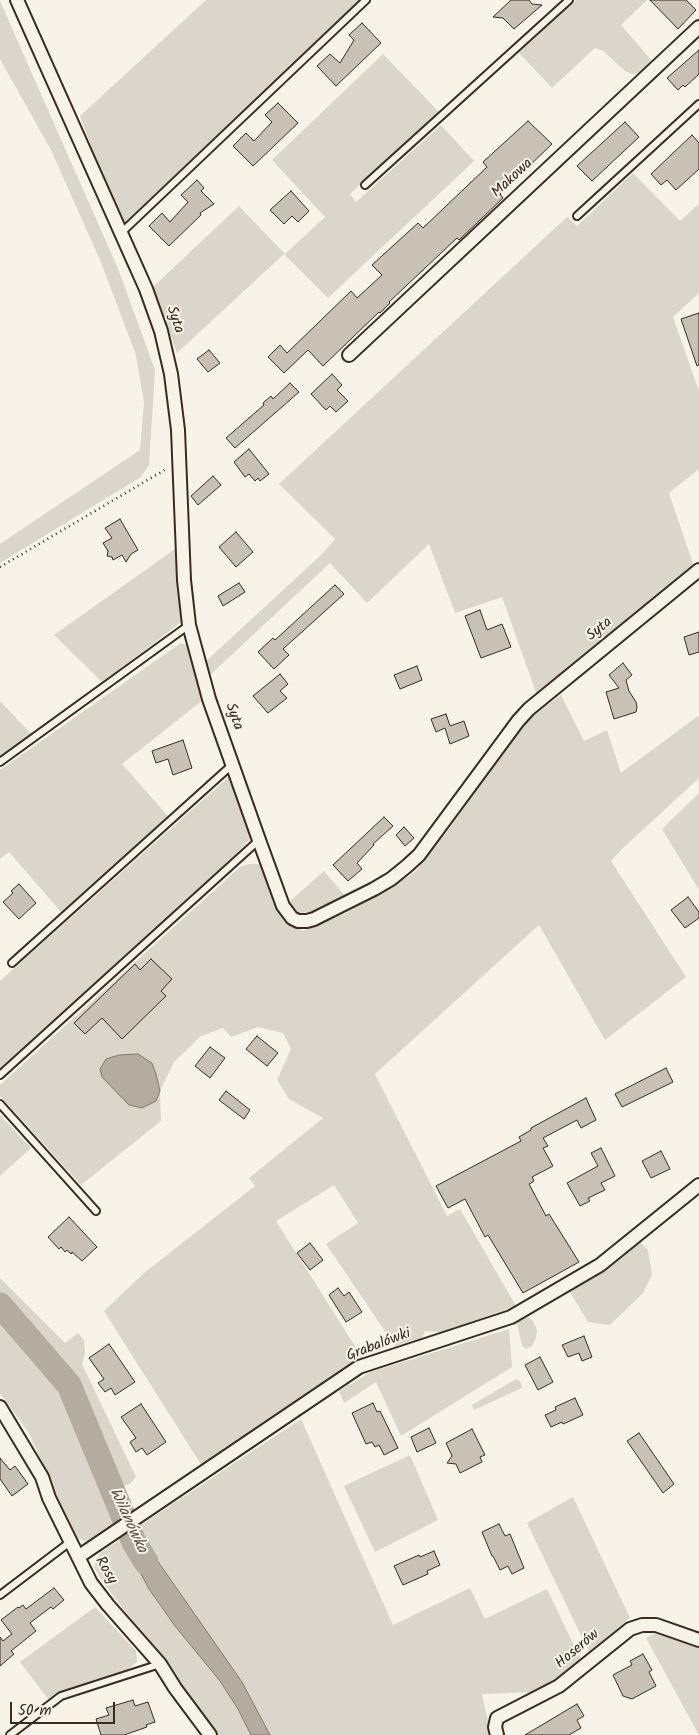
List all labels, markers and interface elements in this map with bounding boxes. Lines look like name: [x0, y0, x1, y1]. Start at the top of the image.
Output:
street label: Makowa: [489, 155, 537, 203]
street label: Syta: [161, 304, 187, 336]
street label: Syta: [584, 614, 616, 646]
street label: Syta: [220, 701, 246, 733]
street label: Grabalówki: [344, 1326, 414, 1366]
water label: Wilanówka: [104, 1486, 150, 1556]
street label: Rosy: [90, 1554, 120, 1588]
street label: Hoserów: [552, 1626, 604, 1674]
scale bar: [12, 1692, 118, 1724]
text: 50 m: [18, 1699, 52, 1723]

